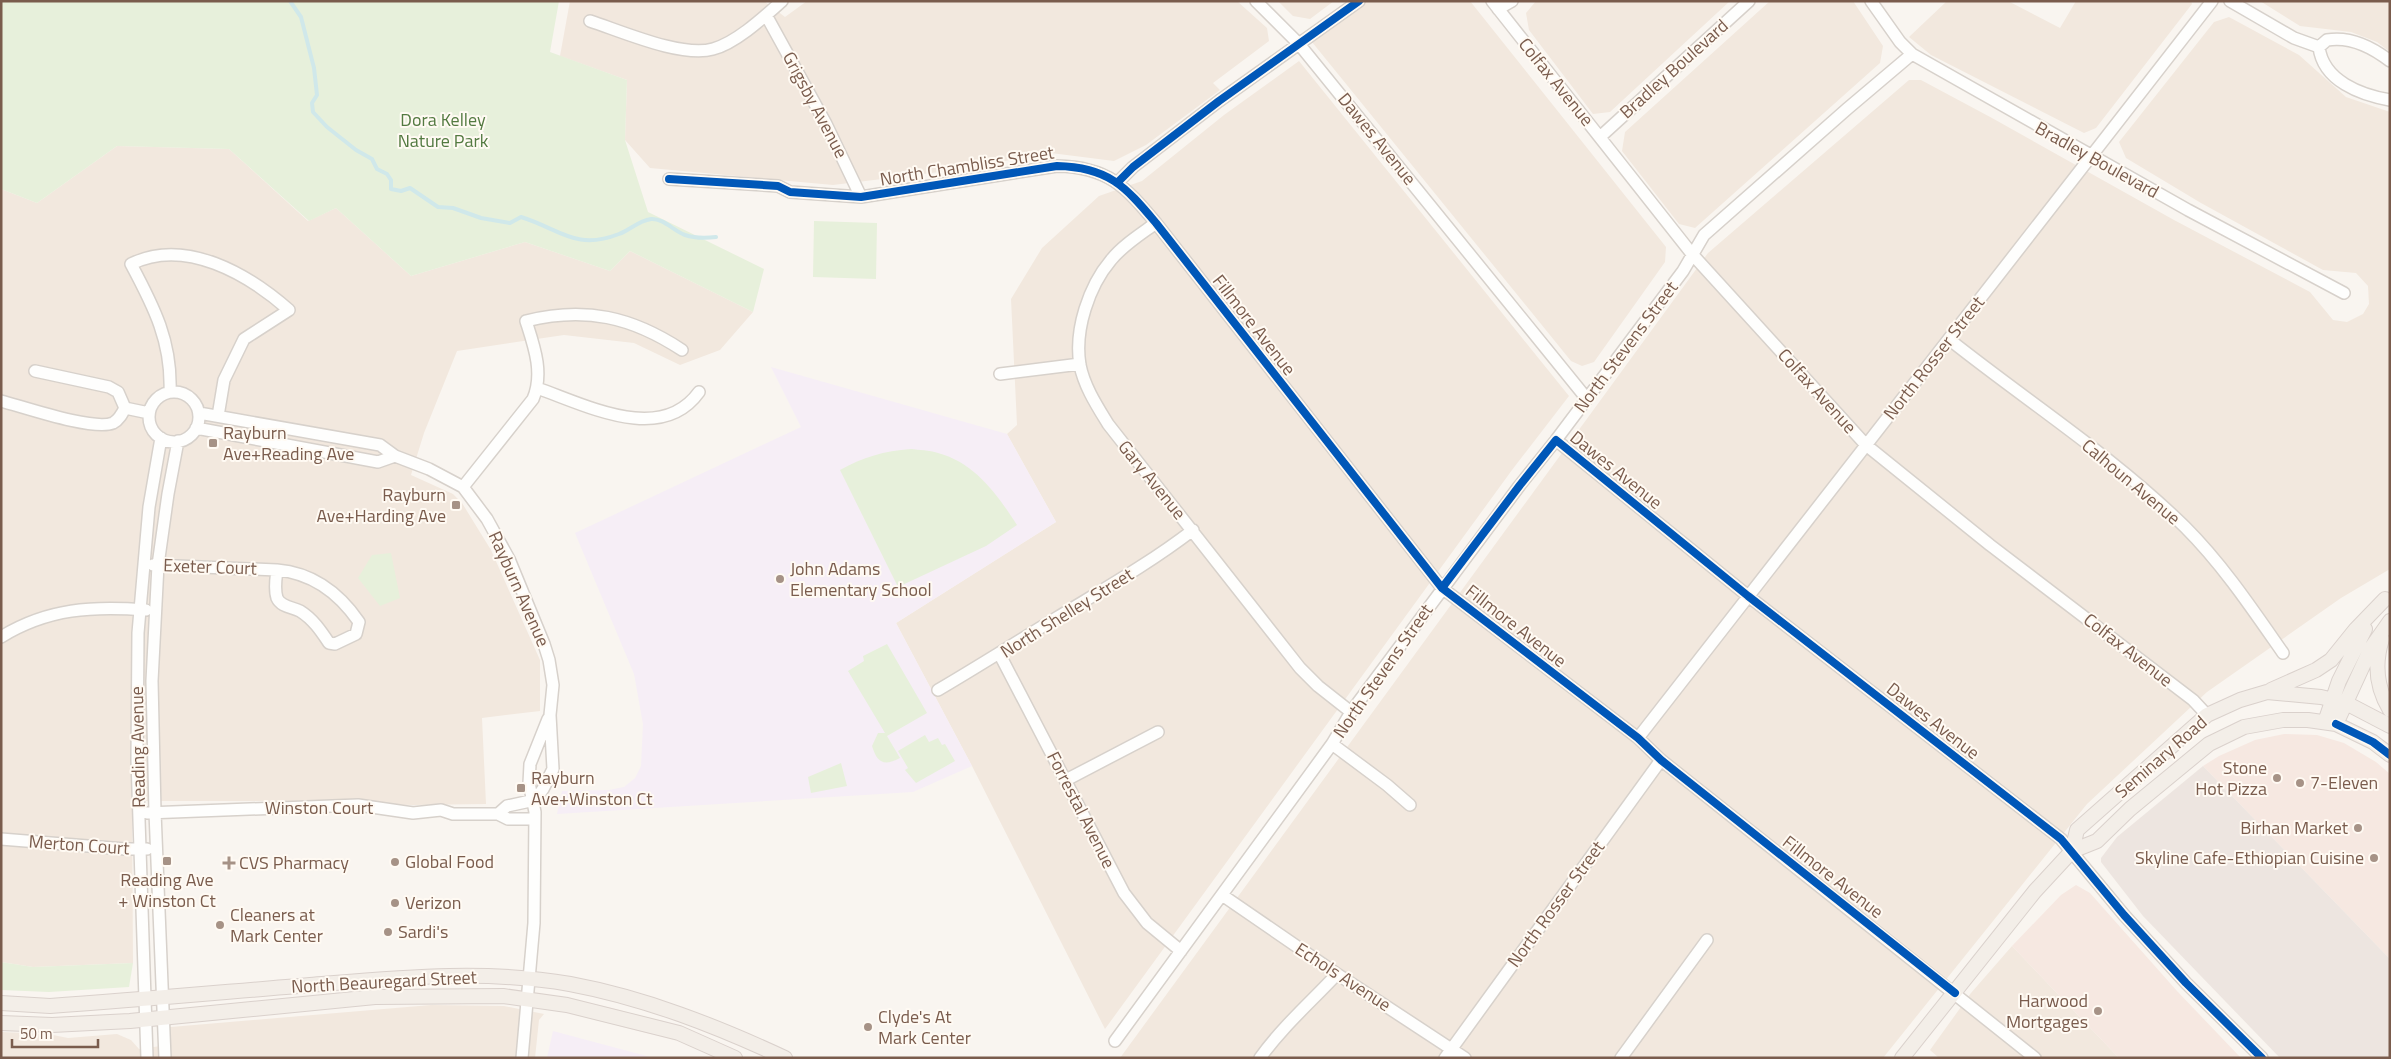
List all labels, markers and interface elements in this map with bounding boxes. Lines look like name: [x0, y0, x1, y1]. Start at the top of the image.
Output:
street label: Bradley Boulevard: [1613, 12, 1734, 125]
street label: Colfax Avenue: [1512, 32, 1600, 132]
street label: Grigsby Avenue: [776, 47, 855, 163]
street label: Dawes Avenue: [1332, 87, 1423, 191]
park label: Dora Kelley Nature Park: [398, 106, 489, 154]
street label: Bradley Boulevard: [2030, 114, 2164, 205]
street label: North Chambliss Street: [878, 138, 1057, 193]
street label: Fillmore Avenue: [1206, 268, 1302, 381]
street label: North Stevens Street: [1567, 275, 1685, 418]
street label: North Rosser Street: [1877, 290, 1991, 425]
street label: Colfax Avenue: [1772, 342, 1863, 439]
place label: Rayburn Ave+Reading Ave: [223, 419, 354, 467]
street label: Dawes Avenue: [1564, 424, 1668, 515]
street label: Calhoun Avenue: [2076, 432, 2187, 531]
street label: Gary Avenue: [1112, 434, 1193, 525]
marker: Rayburn Ave+Reading Ave: [207, 437, 219, 449]
place label: Rayburn Ave+Harding Ave: [316, 481, 446, 529]
marker: Rayburn Ave+Harding Ave: [450, 499, 462, 511]
street label: Rayburn Avenue: [482, 527, 557, 651]
street label: Exeter Court: [163, 551, 258, 582]
place label: John Adams Elementary School: [790, 555, 932, 603]
street label: North Shelley Street: [995, 560, 1139, 664]
marker: John Adams Elementary School: [774, 573, 786, 585]
street label: Fillmore Avenue: [1460, 578, 1573, 674]
street label: North Stevens Street: [1326, 597, 1440, 743]
street label: Colfax Avenue: [2078, 606, 2179, 693]
street label: Dawes Avenue: [1881, 675, 1986, 766]
street label: Reading Avenue: [123, 686, 152, 808]
street label: Seminary Road: [2109, 709, 2213, 804]
street label: Forrestal Avenue: [1040, 747, 1123, 873]
place label: Stone Hot Pizza: [2195, 754, 2267, 802]
place label: Rayburn Ave+Winston Ct: [531, 764, 653, 812]
place label: 7-Eleven: [2310, 769, 2378, 796]
marker: Stone Hot Pizza: [2271, 772, 2283, 784]
marker: 7-Eleven: [2294, 777, 2306, 789]
marker: Rayburn Ave+Winston Ct: [515, 782, 527, 794]
street label: Winston Court: [265, 794, 374, 821]
place label: Birhan Market: [2240, 814, 2349, 841]
marker: Birhan Market: [2352, 822, 2364, 834]
street label: Merton Court: [28, 828, 131, 862]
street label: Fillmore Avenue: [1777, 829, 1890, 925]
street label: North Rosser Street: [1500, 834, 1611, 973]
place label: Skyline Cafe-Ethiopian Cuisine: [2135, 844, 2364, 871]
place label: Global Food: [405, 848, 494, 875]
place label: CVS Pharmacy: [239, 849, 349, 876]
marker: Skyline Cafe-Ethiopian Cuisine: [2368, 852, 2380, 864]
marker: Reading Ave + Winston Ct: [161, 855, 173, 867]
marker: Global Food: [389, 856, 401, 868]
marker: CVS Pharmacy: [223, 857, 235, 869]
place label: Reading Ave + Winston Ct: [118, 866, 216, 914]
place label: Verizon: [405, 889, 461, 916]
marker: Verizon: [389, 897, 401, 909]
place label: Cleaners at Mark Center: [230, 901, 323, 949]
place label: Sardi's: [398, 918, 448, 945]
marker: Cleaners at Mark Center: [214, 919, 226, 931]
marker: Sardi's: [382, 926, 394, 938]
street label: Echols Avenue: [1290, 935, 1397, 1018]
street label: North Beauregard Street: [290, 963, 478, 1000]
place label: Harwood Mortgages: [2006, 987, 2088, 1035]
place label: Clyde's At Mark Center: [878, 1003, 971, 1051]
marker: Harwood Mortgages: [2092, 1005, 2104, 1017]
scale bar: [12, 1016, 99, 1048]
marker: Clyde's At Mark Center: [862, 1021, 874, 1033]
text: 50 m: [20, 1022, 53, 1045]

